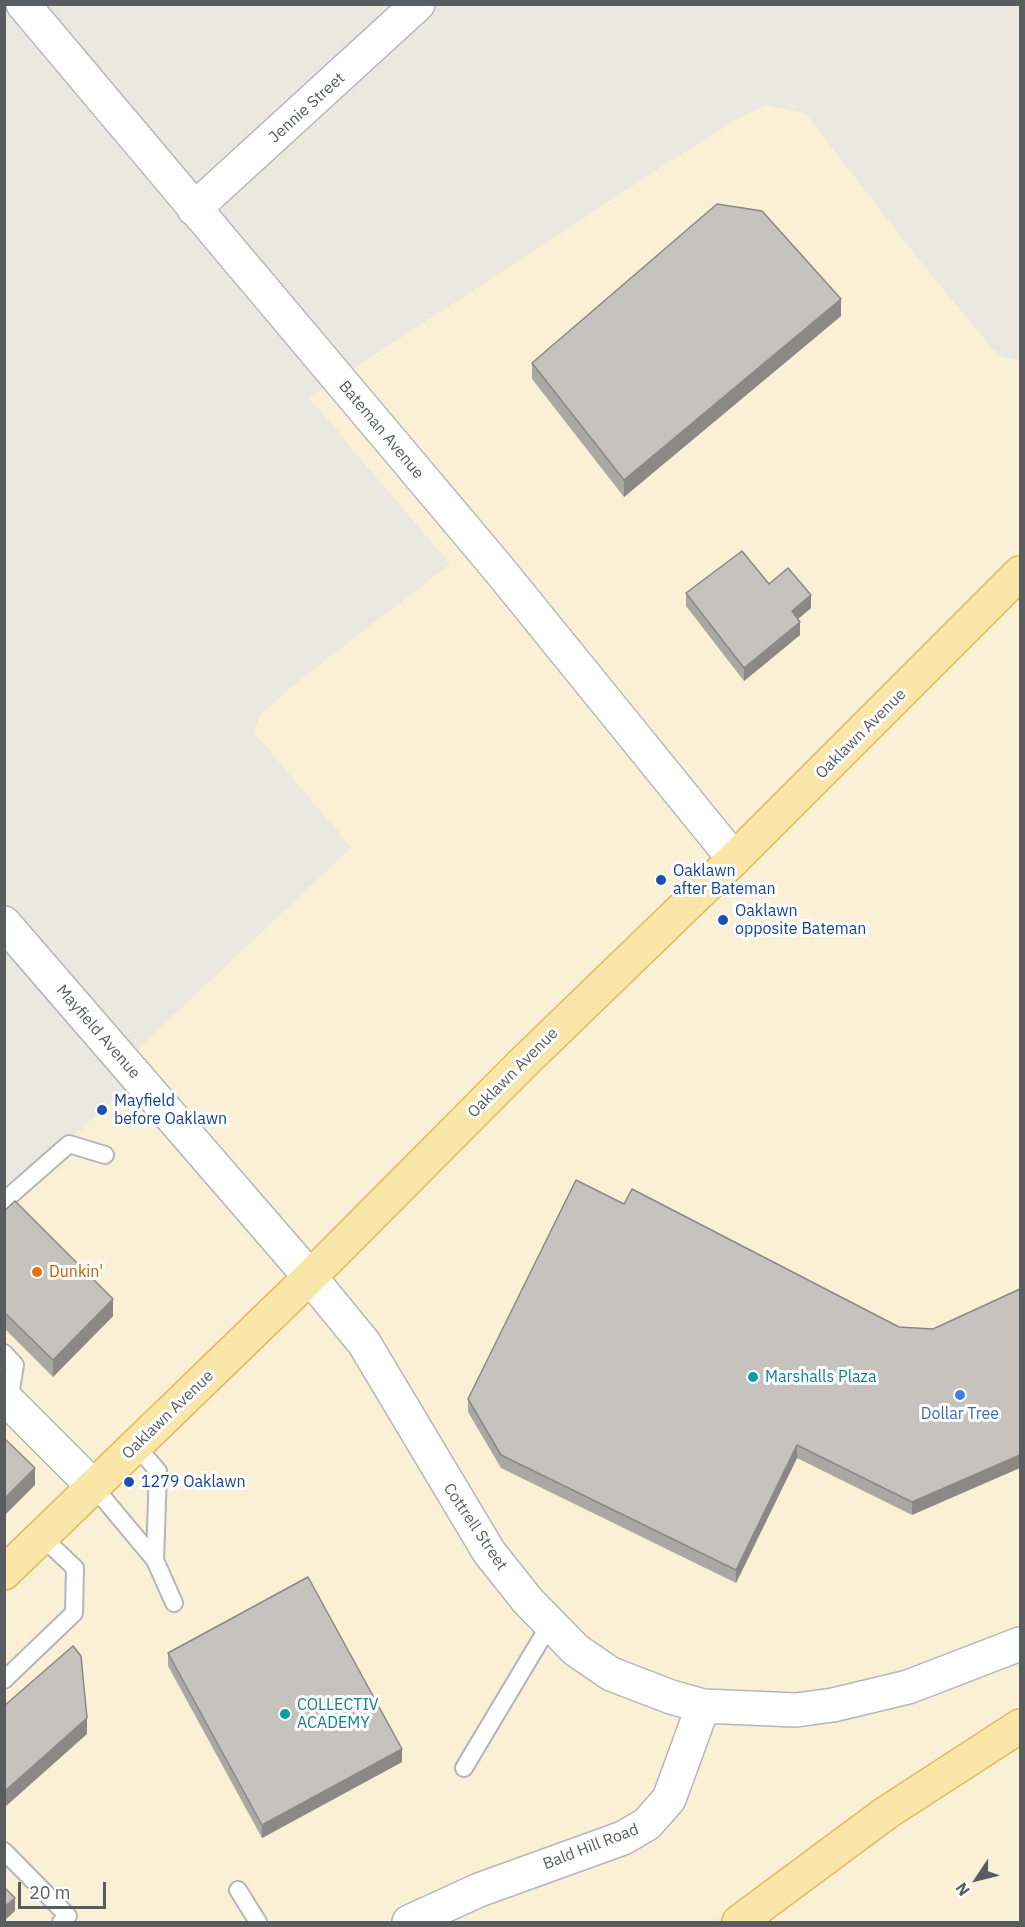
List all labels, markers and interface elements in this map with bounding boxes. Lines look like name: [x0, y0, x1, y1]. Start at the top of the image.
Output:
street label: Jennie Street: [265, 69, 349, 147]
street label: Bateman Avenue: [334, 377, 428, 483]
street label: Oaklawn Avenue: [812, 685, 910, 783]
place label: Oaklawn after Bateman: [673, 861, 776, 899]
marker: Oaklawn after Bateman: [654, 873, 668, 887]
place label: Oaklawn opposite Bateman: [735, 901, 866, 939]
marker: Oaklawn opposite Bateman: [716, 913, 730, 927]
street label: Mayfield Avenue: [52, 981, 144, 1083]
street label: Oaklawn Avenue: [464, 1024, 562, 1122]
place label: Mayfield before Oaklawn: [114, 1091, 227, 1129]
marker: Mayfield before Oaklawn: [95, 1103, 109, 1117]
place label: Dunkin': [49, 1262, 103, 1282]
marker: Dunkin': [30, 1265, 44, 1279]
street label: Oaklawn Avenue: [118, 1367, 218, 1463]
place label: Marshalls Plaza: [765, 1367, 877, 1387]
marker: Marshalls Plaza: [746, 1370, 760, 1384]
marker: Dollar Tree: [953, 1388, 967, 1402]
place label: Dollar Tree: [921, 1404, 999, 1424]
place label: 1279 Oaklawn: [141, 1472, 246, 1492]
marker: 1279 Oaklawn: [122, 1475, 136, 1489]
street label: Cottrell Street: [439, 1480, 511, 1574]
place label: COLLECTIV ACADEMY: [297, 1695, 379, 1733]
marker: COLLECTIV ACADEMY: [278, 1707, 292, 1721]
street label: Bald Hill Road: [540, 1820, 642, 1874]
north arrow: [947, 1849, 1007, 1909]
scale bar: [21, 1870, 110, 1908]
text: N: [951, 1879, 974, 1900]
text: 20 m: [29, 1881, 71, 1904]

